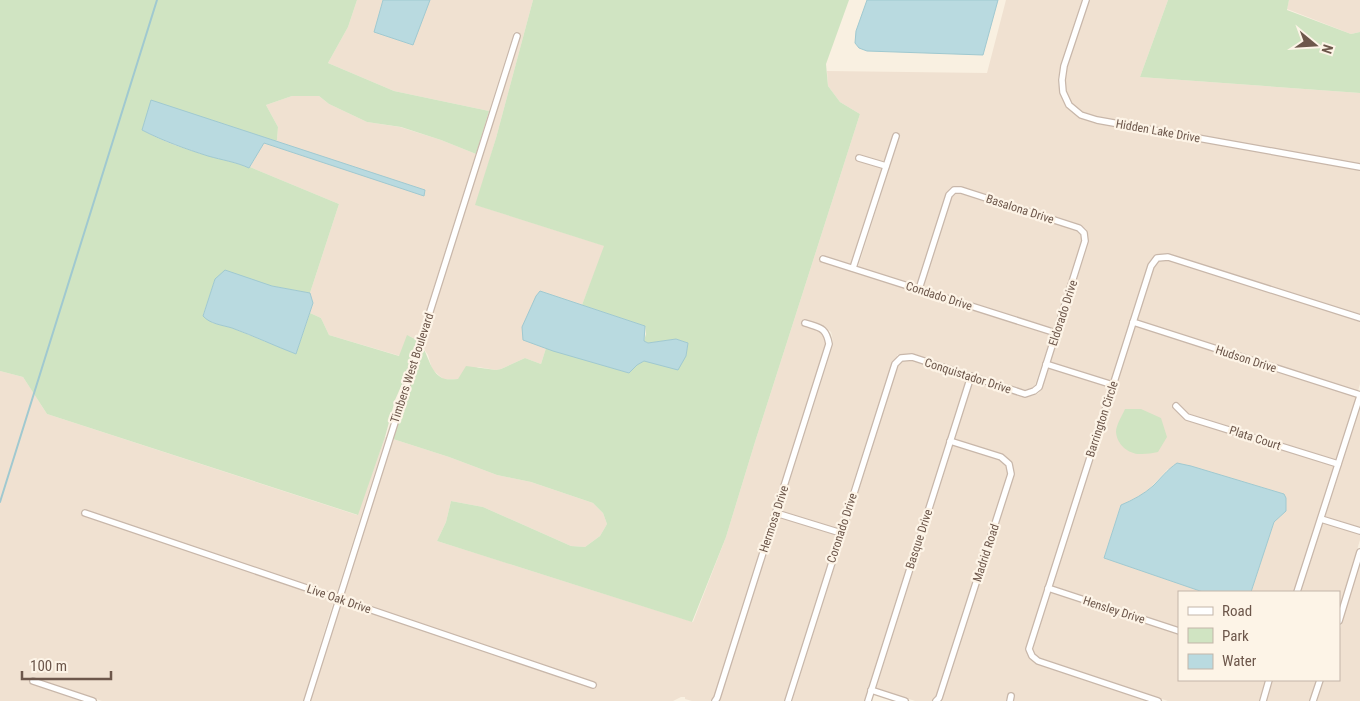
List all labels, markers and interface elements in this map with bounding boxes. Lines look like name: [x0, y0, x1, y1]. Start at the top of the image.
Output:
north arrow: [1290, 20, 1340, 70]
text: N: [1318, 42, 1336, 56]
street label: Hidden Lake Drive: [1115, 117, 1202, 145]
street label: Basalona Drive: [984, 191, 1056, 227]
street label: Eldorado Drive: [1046, 278, 1080, 348]
street label: Condado Drive: [904, 279, 974, 313]
street label: Timbers West Boulevard: [388, 311, 436, 425]
street label: Hudson Drive: [1214, 343, 1279, 376]
street label: Conquistador Drive: [923, 355, 1013, 397]
street label: Barrington Circle: [1083, 379, 1121, 459]
street label: Plata Court: [1227, 423, 1283, 453]
street label: Hermosa Drive: [757, 483, 792, 554]
street label: Coronado Drive: [824, 491, 860, 565]
street label: Basque Drive: [903, 507, 935, 571]
street label: Madrid Road: [970, 522, 1002, 584]
street label: Live Oak Drive: [305, 581, 373, 617]
legend: [1178, 591, 1340, 681]
street label: Hensley Drive: [1081, 593, 1147, 627]
text: Road: [1222, 602, 1252, 620]
text: Park: [1222, 627, 1249, 645]
scale bar: [22, 648, 111, 680]
text: Water: [1222, 652, 1257, 670]
text: 100 m: [30, 657, 67, 675]

